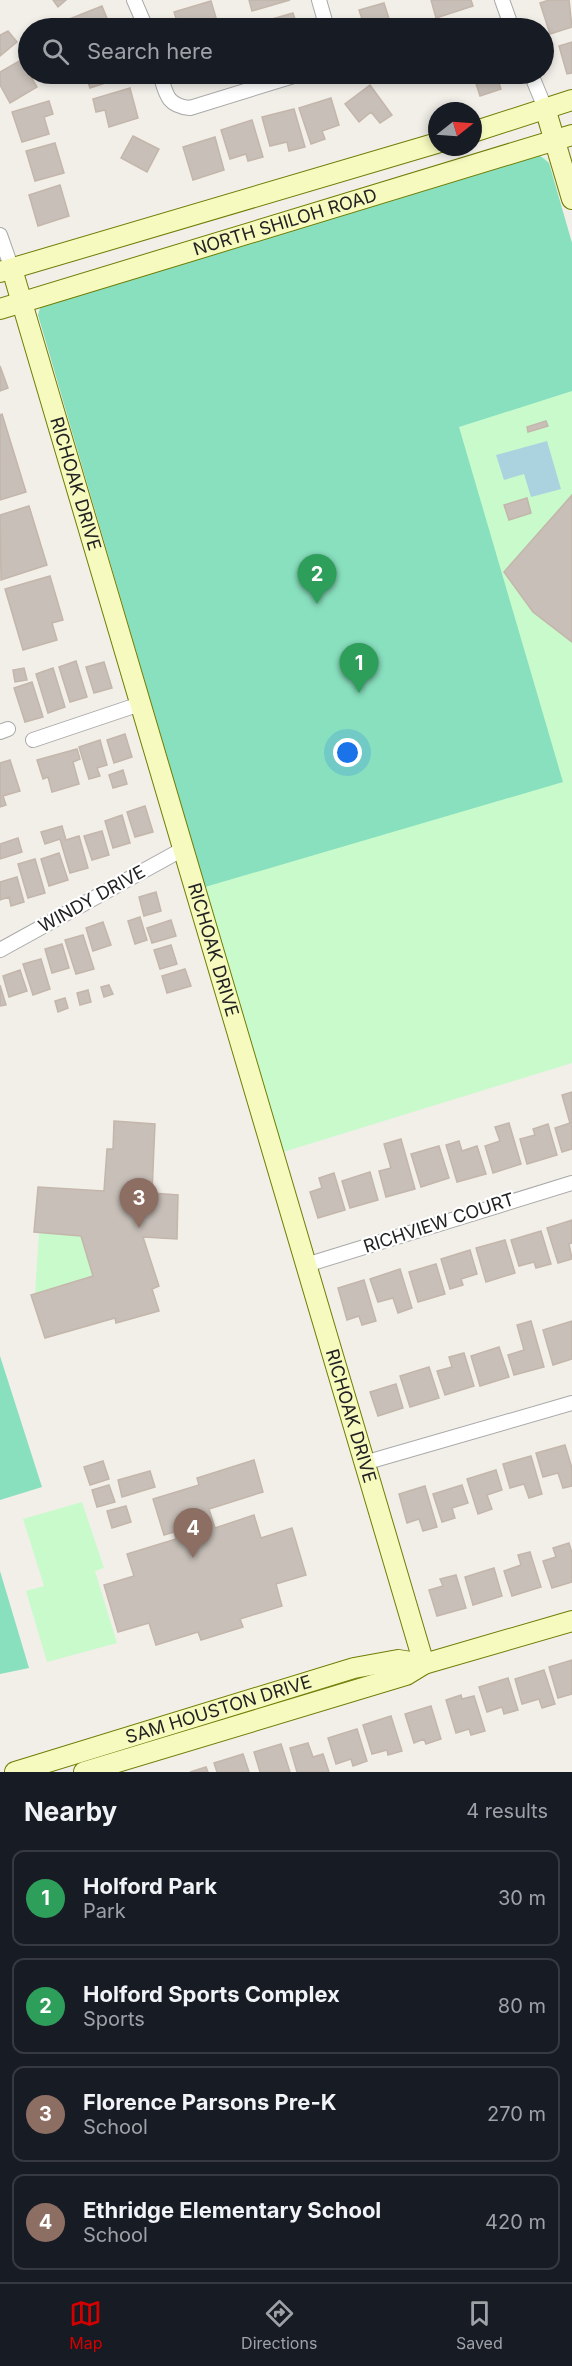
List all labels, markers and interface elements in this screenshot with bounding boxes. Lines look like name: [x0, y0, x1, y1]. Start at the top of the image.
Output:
search box: [18, 18, 554, 84]
icon: search: [39, 35, 72, 68]
text: Search here: [87, 38, 213, 64]
north arrow: [428, 102, 482, 156]
street label: NORTH SHILOH ROAD: [191, 184, 379, 260]
street label: RICHOAK DRIVE: [46, 414, 106, 553]
pin: 2: [298, 554, 336, 604]
pin: 1: [340, 644, 378, 693]
your location: [333, 738, 362, 767]
street label: WINDY DRIVE: [35, 861, 149, 936]
street label: RICHOAK DRIVE: [184, 880, 243, 1019]
pin: 3: [120, 1178, 158, 1228]
street label: RICHVIEW COURT: [361, 1188, 517, 1257]
street label: RICHOAK DRIVE: [322, 1347, 381, 1485]
pin: 4: [174, 1508, 212, 1558]
street label: SAM HOUSTON DRIVE: [123, 1671, 314, 1747]
text: Nearby: [24, 1796, 117, 1827]
text: 4 results: [466, 1799, 548, 1823]
text: Holford Park: [83, 1873, 217, 1899]
text: 1: [41, 1886, 50, 1910]
text: 30 m: [498, 1886, 546, 1910]
text: Park: [83, 1899, 126, 1923]
text: Holford Sports Complex: [83, 1981, 340, 2007]
text: 2: [39, 1994, 52, 2018]
text: 80 m: [498, 1994, 546, 2018]
text: Sports: [83, 2007, 145, 2031]
text: Florence Parsons Pre-K: [83, 2089, 337, 2115]
text: 3: [39, 2102, 52, 2126]
text: 270 m: [487, 2102, 546, 2126]
text: School: [83, 2115, 148, 2139]
text: Ethridge Elementary School: [83, 2197, 381, 2223]
text: 4: [39, 2210, 52, 2234]
text: 420 m: [485, 2210, 546, 2234]
text: School: [83, 2223, 148, 2247]
tab: Map: [69, 2297, 103, 2353]
tab: Directions: [241, 2297, 317, 2353]
tab: Saved: [456, 2297, 503, 2353]

